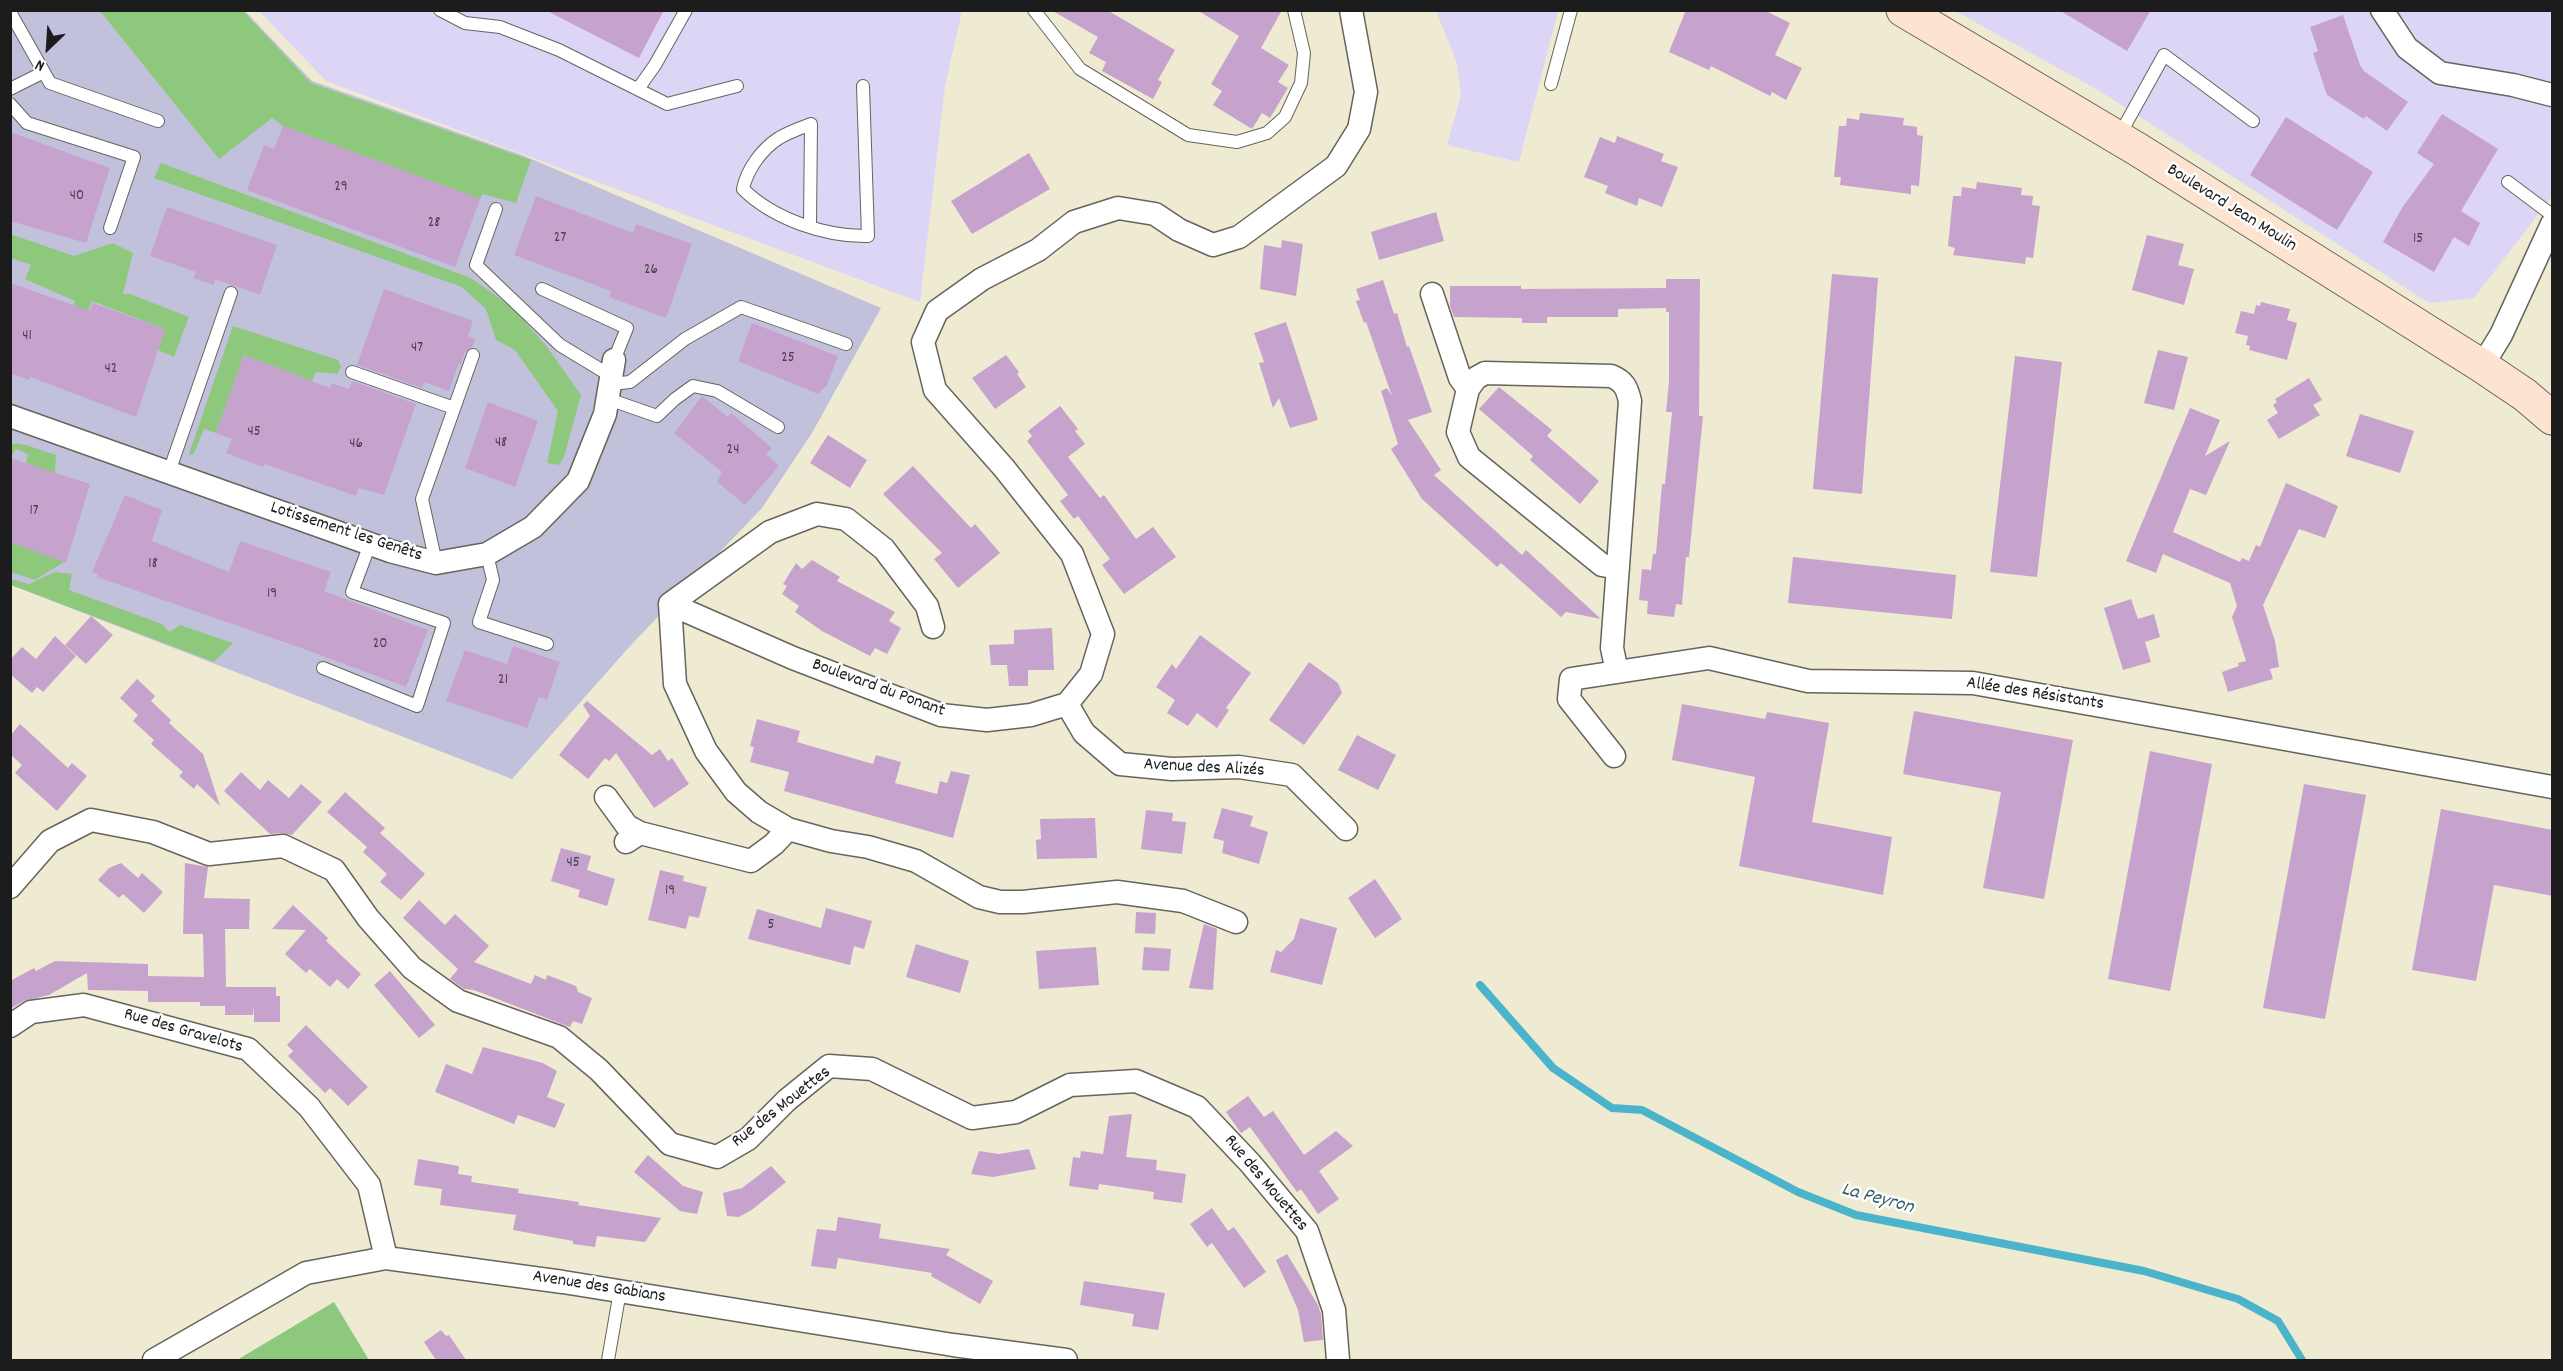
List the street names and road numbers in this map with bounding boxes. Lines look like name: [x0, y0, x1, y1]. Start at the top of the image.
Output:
street label: Boulevard Jean Moulin: [2162, 160, 2300, 258]
street label: Lotissement les Genêts: [267, 498, 425, 568]
street label: Boulevard du Ponant: [809, 655, 947, 723]
street label: Allée des Résistants: [1965, 673, 2105, 717]
street label: Avenue des Alizés: [1143, 755, 1265, 783]
street label: Rue des Gravelots: [121, 1005, 245, 1059]
street label: Rue des Mouettes: [728, 1063, 836, 1153]
street label: Rue des Mouettes: [1218, 1131, 1312, 1237]
street label: Avenue des Gabians: [531, 1267, 667, 1309]

